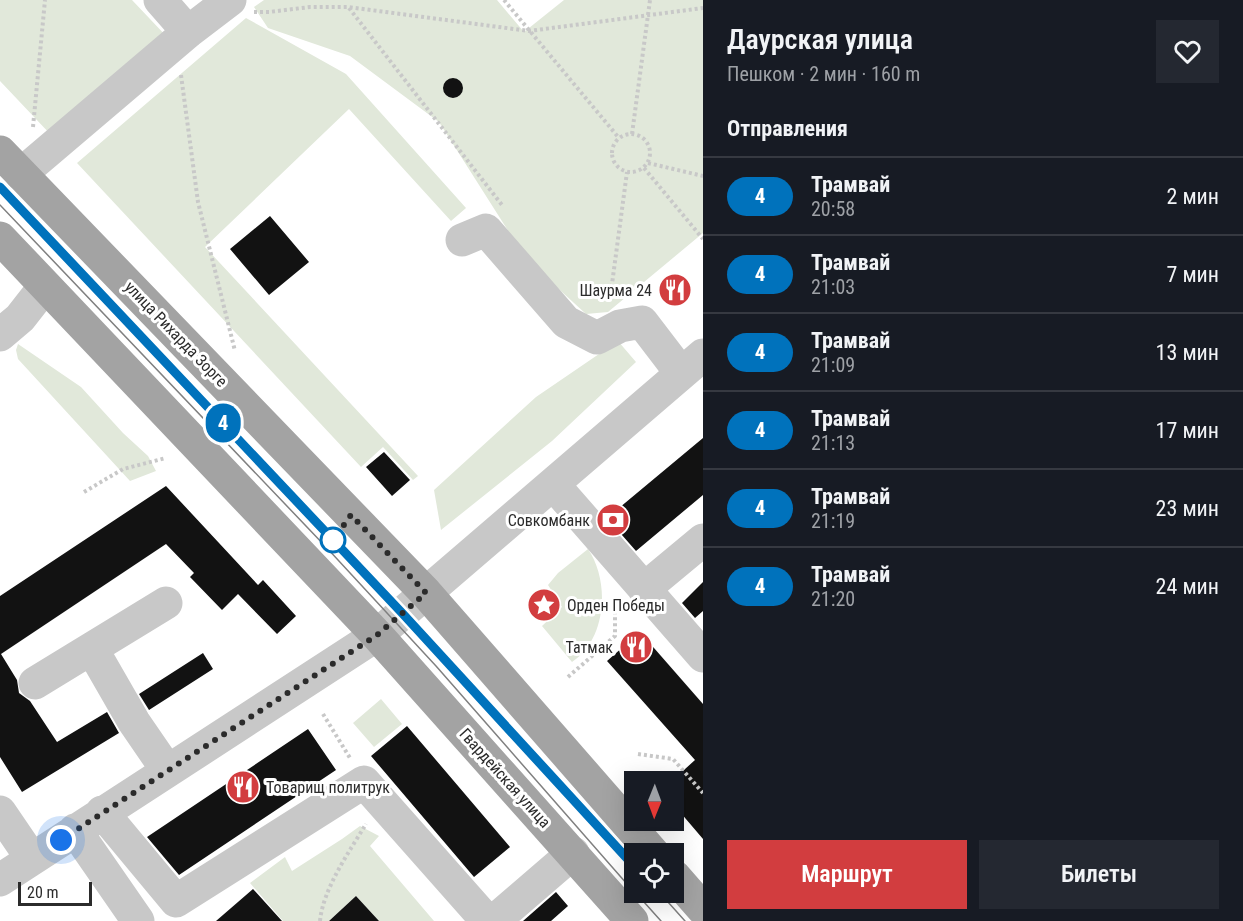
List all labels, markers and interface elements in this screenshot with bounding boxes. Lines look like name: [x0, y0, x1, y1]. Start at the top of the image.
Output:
button: heart: [1156, 20, 1219, 83]
text: Даурская улица: [727, 23, 913, 56]
text: Пешком · 2 мин · 160 m: [727, 62, 920, 86]
text: Отправления: [727, 116, 848, 141]
text: Трамвай: [811, 172, 890, 197]
text: 4: [755, 184, 765, 208]
text: 2 мин: [1166, 184, 1219, 209]
text: 20:58: [811, 197, 855, 221]
text: Трамвай: [811, 250, 890, 275]
text: 4: [755, 262, 765, 286]
text: 7 мин: [1166, 262, 1219, 287]
restaurant icon: Шаурма 24: [657, 272, 693, 308]
text: 21:03: [811, 275, 855, 299]
street label: улица Рихарда Зорге: [121, 277, 231, 391]
place label: Шаурма 24: [579, 281, 652, 300]
text: Трамвай: [811, 328, 890, 353]
text: 4: [755, 340, 765, 364]
text: 13 мин: [1156, 340, 1219, 365]
text: 21:09: [811, 353, 855, 377]
line badge: 4: [204, 404, 242, 442]
text: Трамвай: [811, 406, 890, 431]
text: 4: [218, 411, 228, 435]
text: 4: [755, 418, 765, 442]
text: 17 мин: [1156, 418, 1219, 443]
text: 21:13: [811, 431, 855, 455]
text: Трамвай: [811, 484, 890, 509]
text: 4: [755, 496, 765, 520]
text: 23 мин: [1156, 496, 1219, 521]
bank icon: Совкомбанк: [595, 502, 631, 538]
text: 21:19: [811, 509, 855, 533]
place label: Совкомбанк: [508, 511, 590, 530]
unlabelled marker: [320, 527, 346, 553]
text: Трамвай: [811, 562, 890, 587]
text: 4: [755, 574, 765, 598]
text: 24 мин: [1156, 574, 1219, 599]
place icon: Орден Победы: [526, 587, 562, 623]
text: 21:20: [811, 587, 855, 611]
place label: Орден Победы: [567, 596, 665, 615]
restaurant icon: Татмак: [618, 629, 654, 665]
place label: Татмак: [566, 638, 613, 657]
street label: Гвардейская улица: [455, 724, 555, 832]
restaurant icon: Товарищ политрук: [225, 769, 261, 805]
north arrow: [624, 771, 684, 831]
map controls: [624, 771, 684, 903]
place label: Товарищ политрук: [266, 778, 390, 797]
your location: [46, 825, 76, 855]
button: Маршрут: [727, 840, 967, 909]
button: Билеты: [979, 840, 1219, 909]
button: locate: [624, 843, 684, 903]
scale bar: [18, 879, 92, 906]
text: 20 m: [27, 883, 59, 902]

